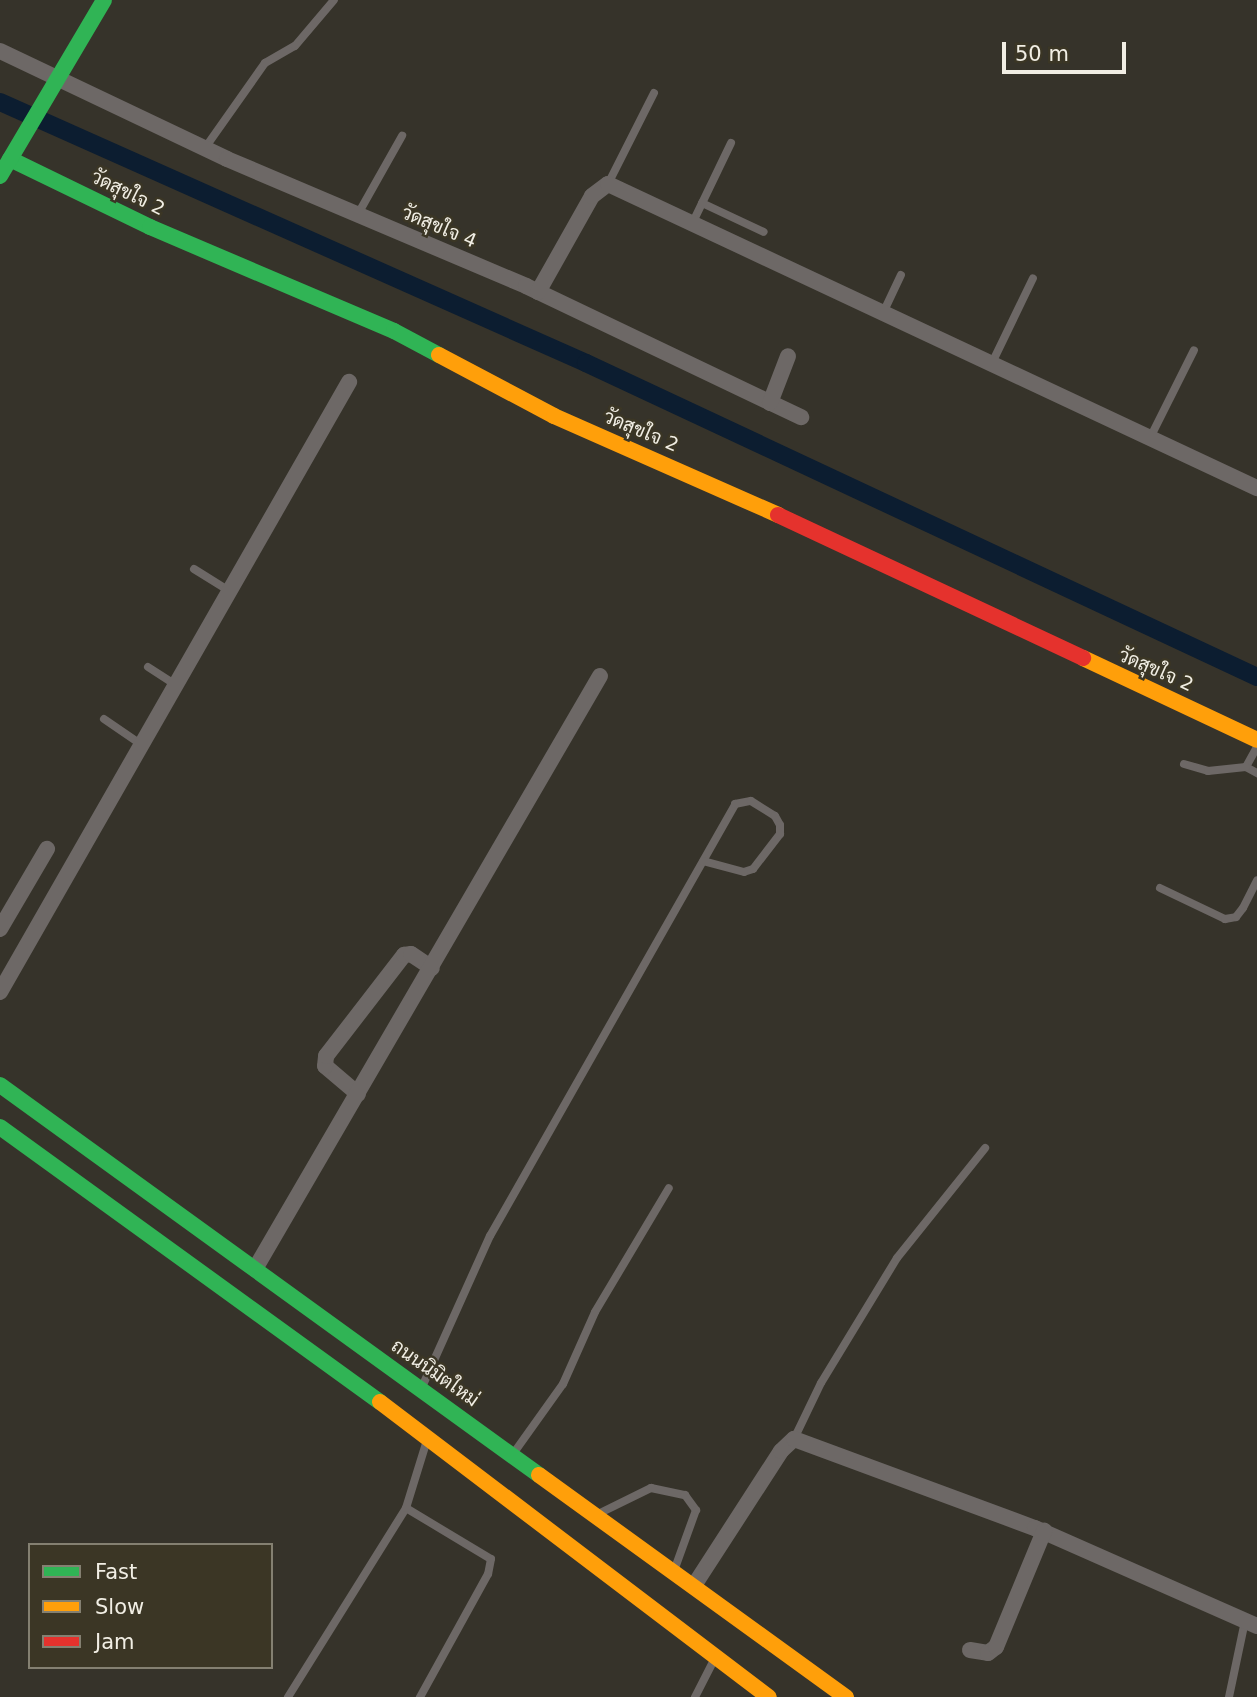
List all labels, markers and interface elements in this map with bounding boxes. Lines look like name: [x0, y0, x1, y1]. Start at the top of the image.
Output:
scale bar: [1005, 28, 1129, 72]
text: 50 m: [1015, 42, 1069, 66]
street label: วัดสุขใจ 2: [87, 165, 169, 221]
street label: วัดสุขใจ 4: [398, 201, 480, 253]
street label: วัดสุขใจ 2: [600, 405, 682, 457]
street label: วัดสุขใจ 2: [1115, 643, 1197, 697]
street label: ถนนนิมิตใหม่: [387, 1335, 483, 1411]
legend: [28, 1543, 273, 1669]
text: Fast: [95, 1560, 137, 1584]
text: Slow: [95, 1595, 144, 1619]
text: Jam: [95, 1630, 135, 1654]

